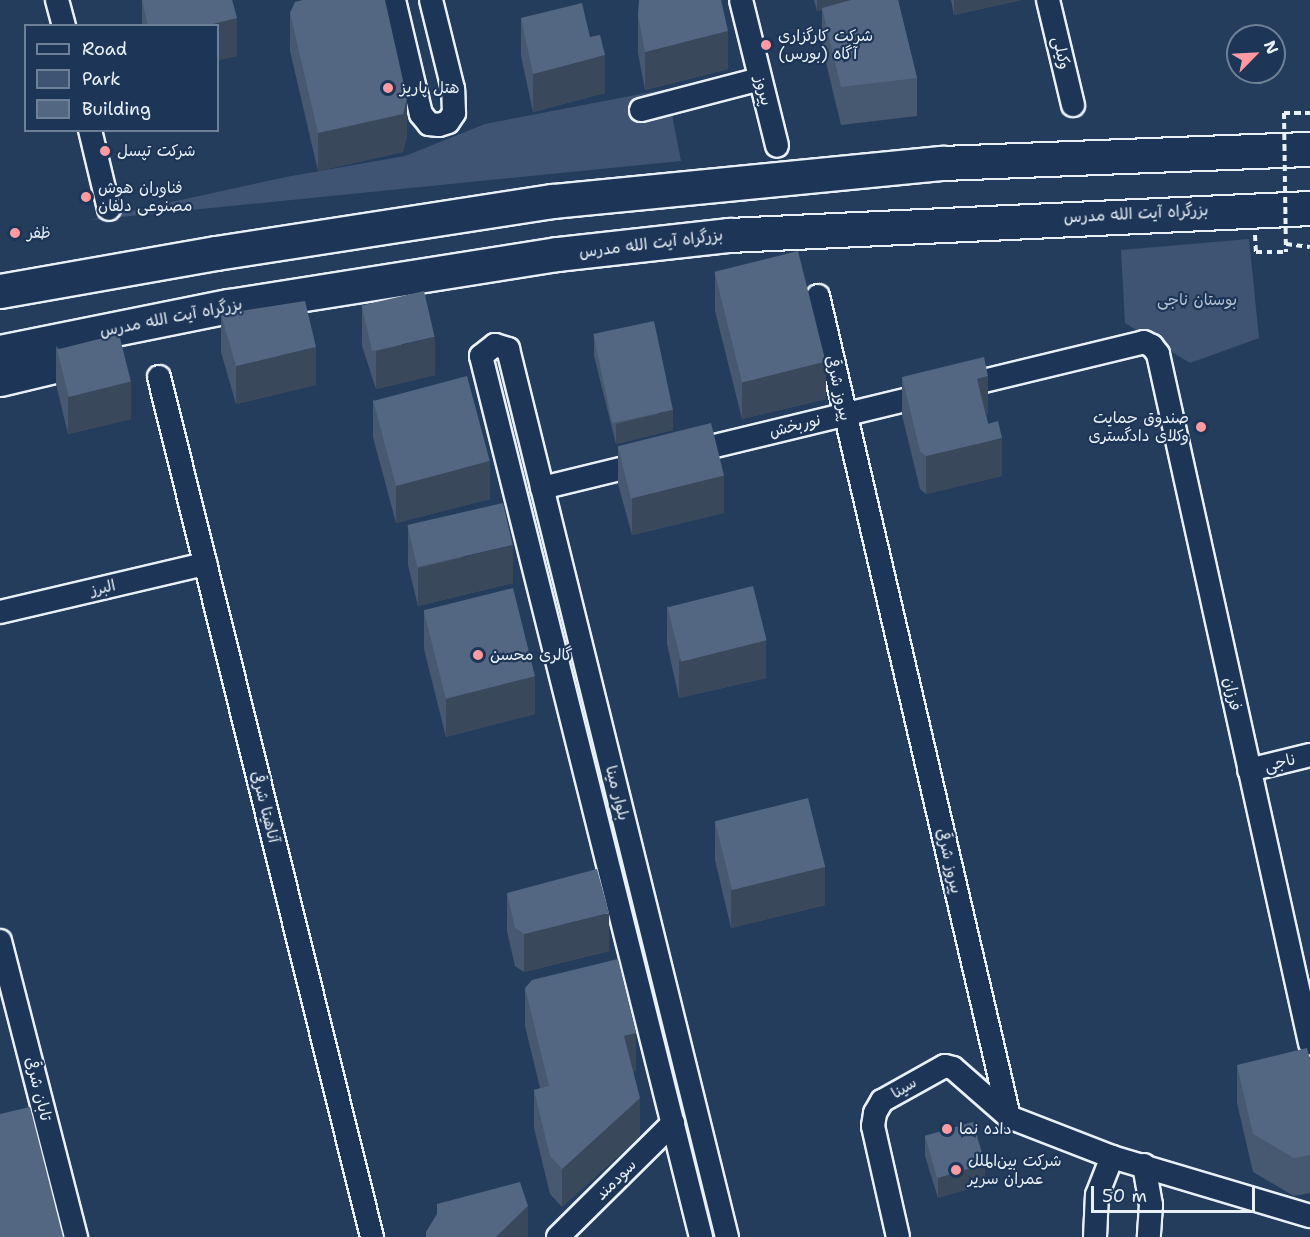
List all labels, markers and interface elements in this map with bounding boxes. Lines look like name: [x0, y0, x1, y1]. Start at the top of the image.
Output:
legend: [24, 24, 219, 132]
north arrow: [1226, 24, 1286, 84]
place label: شرکت کارگزاری آگاه (بورس): [778, 26, 873, 64]
street label: وكيلی: [1048, 35, 1074, 71]
text: Road: [82, 37, 127, 61]
text: N: [1259, 37, 1283, 57]
marker: شرکت کارگزاری آگاه (بورس): [759, 38, 773, 52]
text: Park: [82, 67, 121, 91]
street label: پیروز: [750, 74, 776, 108]
place label: هتل پاریز: [400, 78, 460, 98]
marker: هتل پاریز: [381, 81, 395, 95]
text: Building: [82, 97, 151, 121]
place label: شرکت تپسل: [117, 141, 196, 161]
marker: شرکت تپسل: [98, 144, 112, 158]
place label: فناوران هوش مصنوعی دلفان: [98, 178, 192, 216]
marker: فناوران هوش مصنوعی دلفان: [79, 190, 93, 204]
street label: بزرگراه آیت الله مدرس: [1063, 201, 1209, 227]
place label: ظفر: [27, 223, 51, 243]
marker: ظفر: [8, 226, 22, 240]
street label: بزرگراه آیت الله مدرس: [578, 226, 724, 262]
park label: بوستان ناجی: [1157, 290, 1237, 310]
street label: بزرگراه آیت الله مدرس: [98, 295, 244, 341]
street label: پیروز شرقی: [821, 353, 855, 423]
place label: صندوق حمایت وکلای دادگستری: [1089, 408, 1189, 446]
street label: نوربخش: [767, 410, 823, 442]
marker: صندوق حمایت وکلای دادگستری: [1194, 420, 1208, 434]
street label: البرز: [89, 576, 117, 600]
place label: گالری محسن: [490, 645, 573, 665]
marker: گالری محسن: [471, 648, 485, 662]
street label: فرزان: [1219, 676, 1245, 712]
street label: ناجی: [1263, 750, 1297, 776]
street label: بلوار مینا: [601, 764, 633, 822]
street label: آناهیتا شرقی: [247, 769, 283, 845]
street label: پیروز شرقی: [932, 826, 966, 896]
street label: تابان شرقی: [21, 1055, 55, 1123]
street label: سینا: [888, 1073, 920, 1103]
place label: داده نما: [959, 1119, 1012, 1139]
marker: داده نما: [940, 1122, 954, 1136]
place label: شرکت بین‌الملل عمران سریر: [968, 1151, 1062, 1189]
street label: سودمند: [592, 1156, 640, 1204]
marker: شرکت بین‌الملل عمران سریر: [949, 1163, 963, 1177]
scale bar: [1094, 1174, 1258, 1212]
text: 50 m: [1102, 1184, 1147, 1208]

